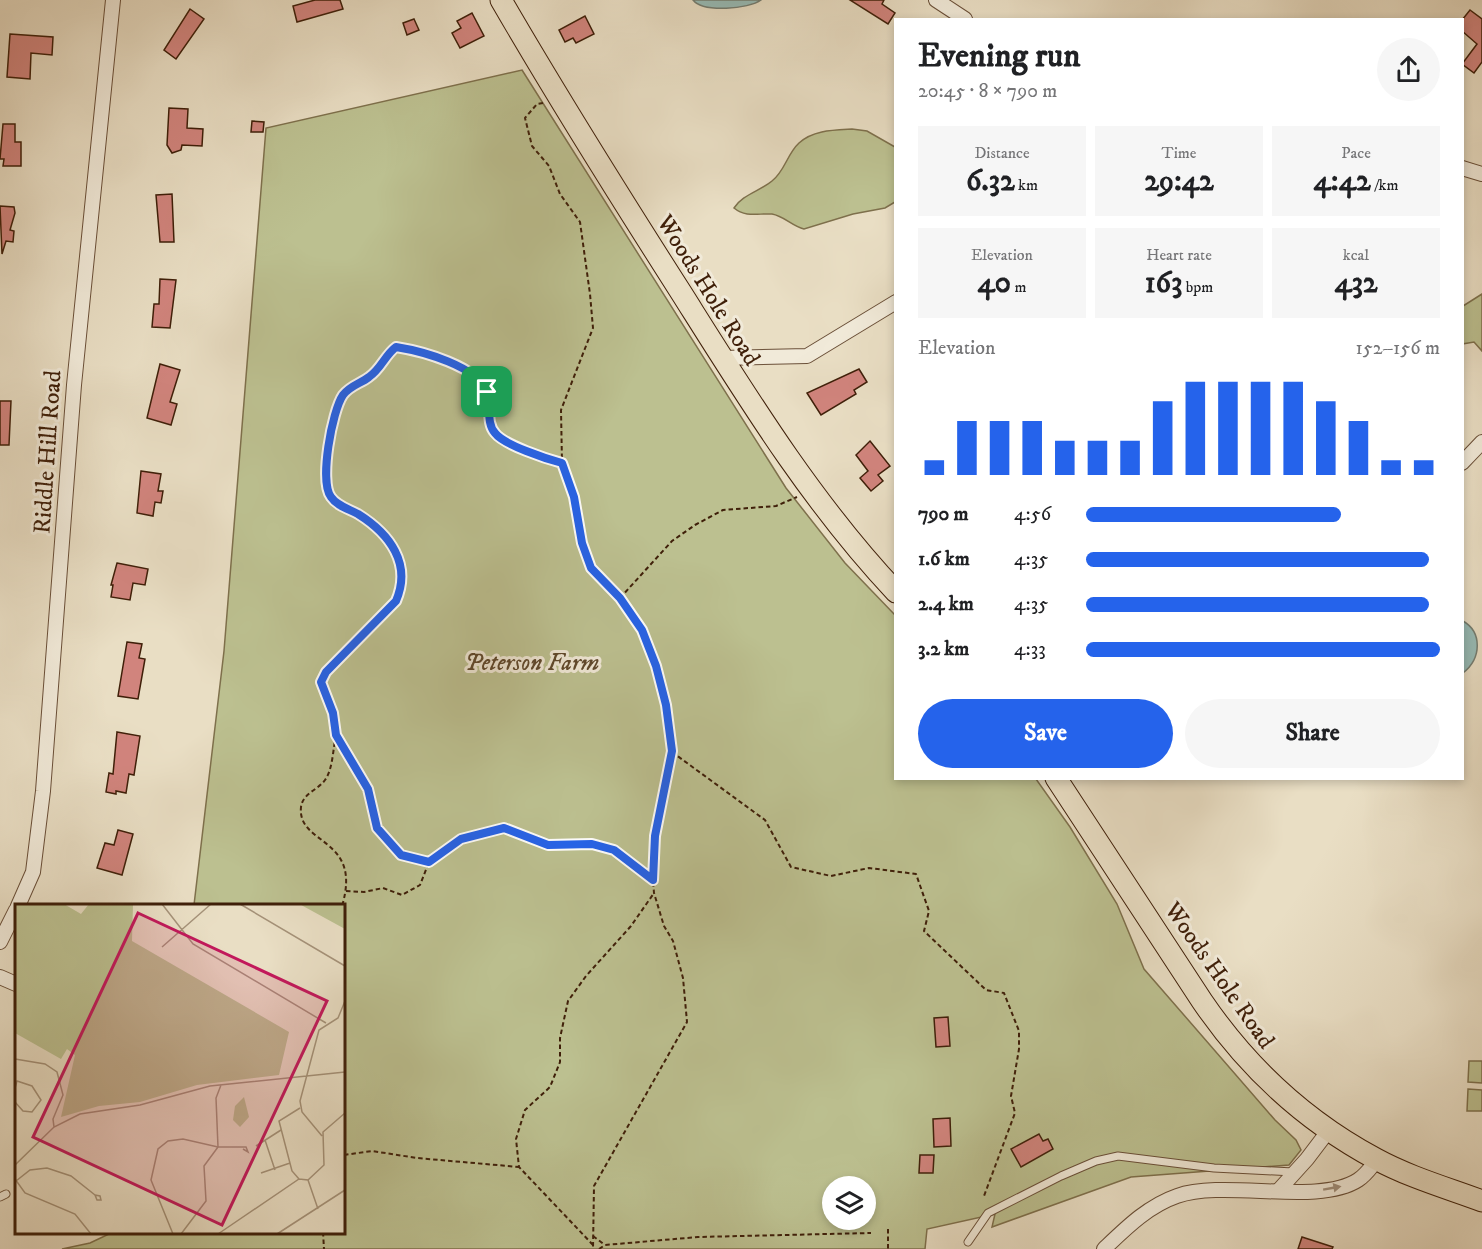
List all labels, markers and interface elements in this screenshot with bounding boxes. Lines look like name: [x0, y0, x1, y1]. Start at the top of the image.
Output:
text: Evening run: [918, 36, 1080, 77]
button: share: [1377, 38, 1440, 101]
text: 20:45 · 8 × 790 m: [918, 79, 1057, 104]
text: Distance: [974, 143, 1030, 163]
text: Time: [1162, 143, 1196, 163]
text: Pace: [1341, 143, 1371, 163]
text: 6.32: [966, 163, 1015, 200]
text: 29:42: [1144, 163, 1214, 200]
text: 4:42: [1314, 163, 1371, 200]
text: km: [1015, 175, 1038, 195]
text: /km: [1371, 175, 1398, 195]
street label: Woods Hole Road: [649, 209, 767, 372]
text: Elevation: [971, 245, 1033, 265]
text: Heart rate: [1146, 245, 1212, 265]
text: kcal: [1343, 245, 1369, 265]
text: 40: [978, 265, 1011, 302]
text: 163: [1145, 265, 1182, 302]
text: 432: [1334, 265, 1378, 302]
text: m: [1011, 277, 1026, 297]
text: bpm: [1182, 277, 1213, 297]
text: Elevation: [918, 336, 995, 361]
text: 152–156 m: [1356, 336, 1440, 361]
pin: [461, 366, 512, 417]
street label: Riddle Hill Road: [27, 369, 69, 535]
icon: arrive: [470, 375, 503, 408]
text: 790 m: [918, 502, 969, 527]
text: 4:56: [1014, 502, 1051, 527]
text: 1.6 km: [918, 547, 970, 572]
text: 4:35: [1014, 547, 1048, 572]
text: 2.4 km: [918, 592, 974, 617]
text: 4:35: [1014, 592, 1048, 617]
text: 3.2 km: [918, 637, 969, 662]
text: 4:33: [1014, 637, 1046, 662]
park label: Peterson Farm: [465, 648, 599, 678]
button: Save: [918, 699, 1173, 768]
button: Share: [1185, 699, 1440, 768]
street label: Woods Hole Road: [1157, 895, 1281, 1055]
inset map: [15, 904, 345, 1234]
map controls: [822, 1176, 876, 1230]
button: layers: [822, 1176, 876, 1230]
one-way arrow: [1323, 1183, 1342, 1192]

